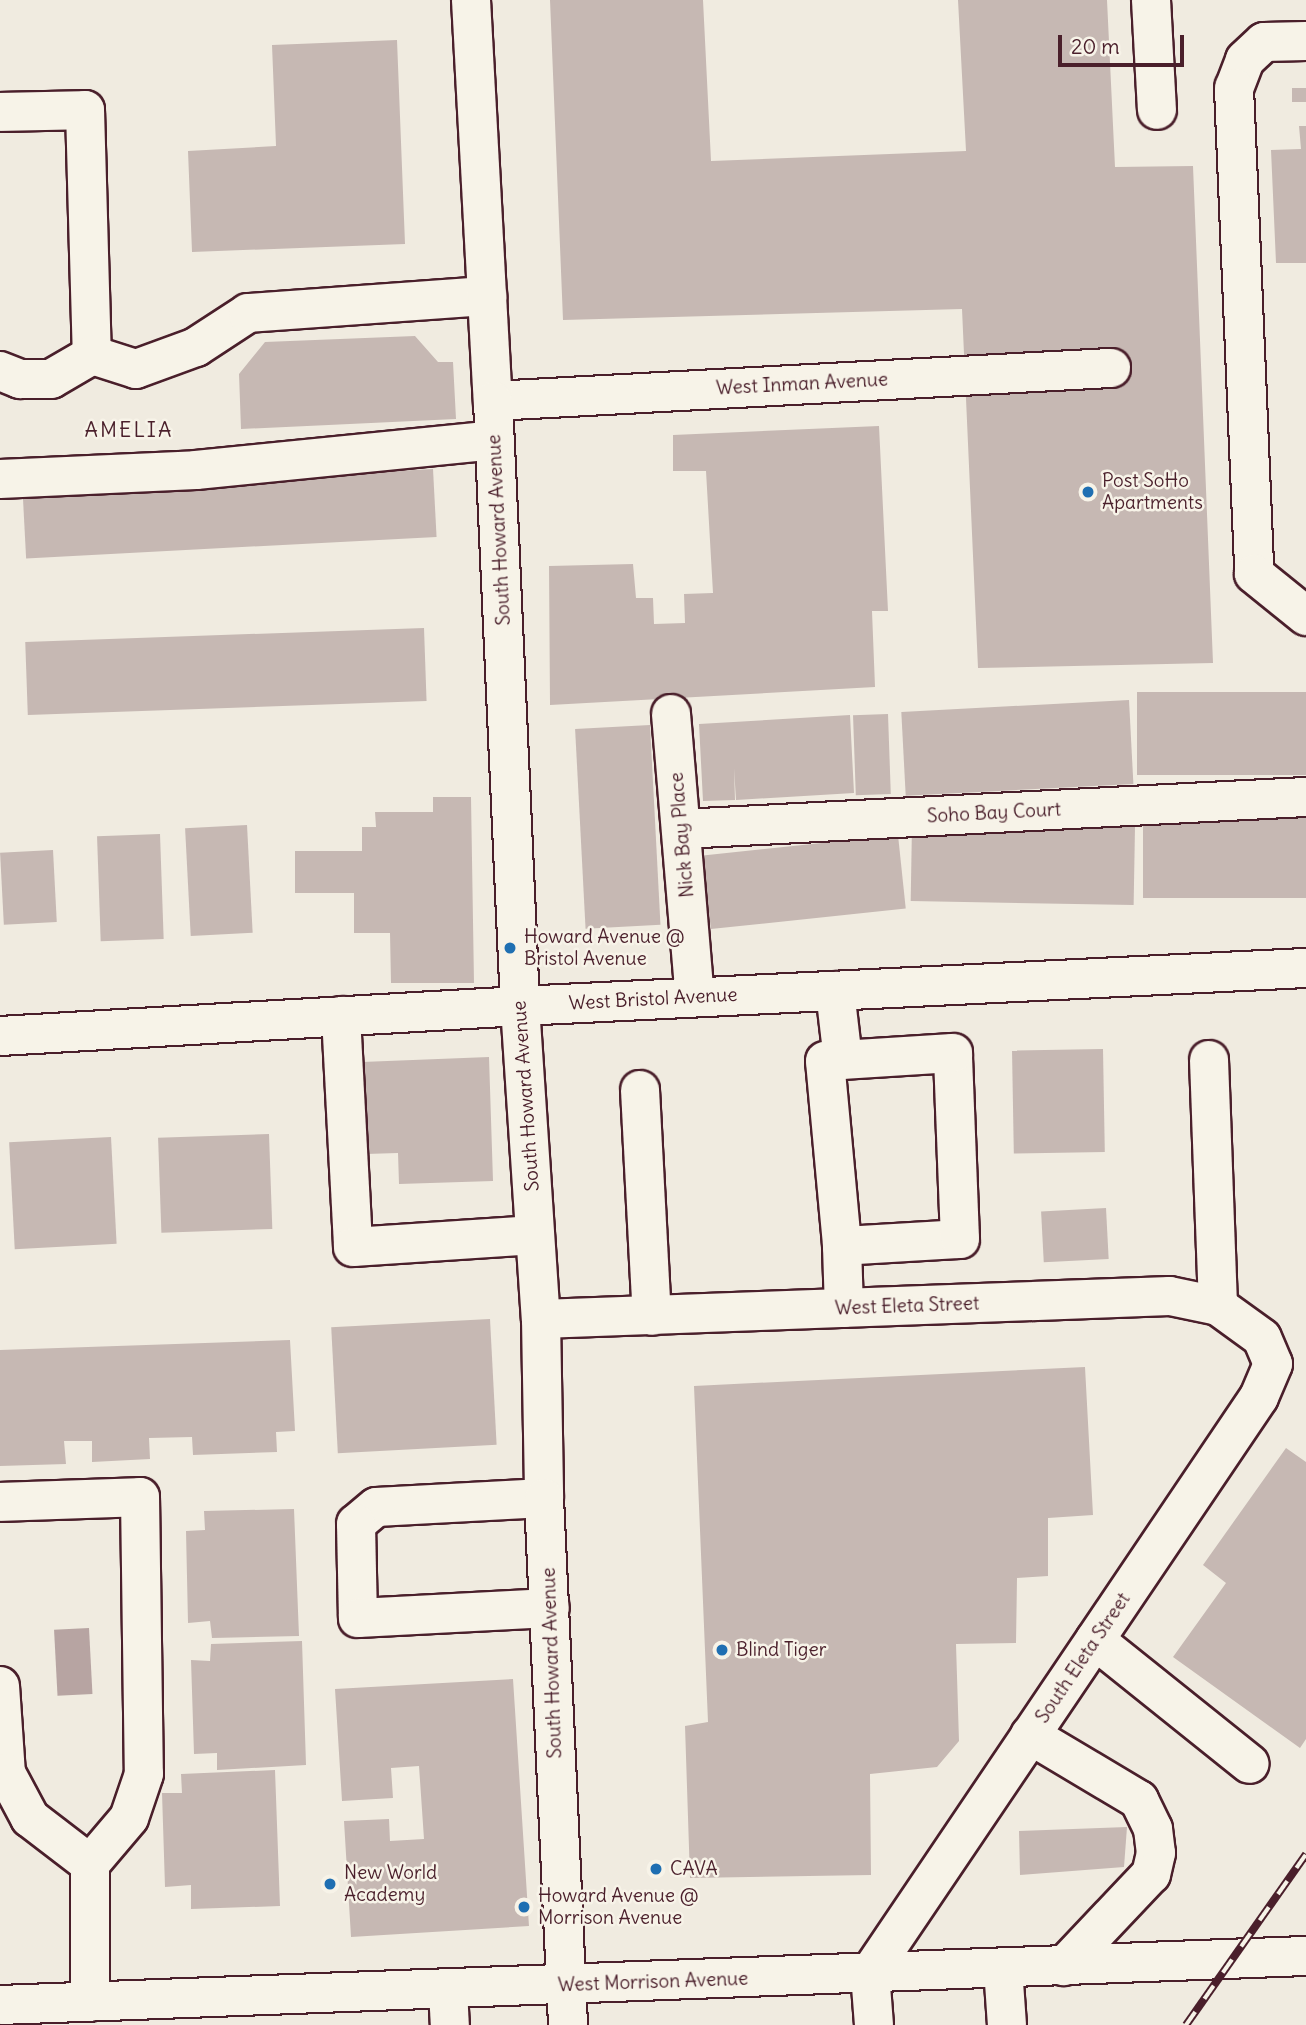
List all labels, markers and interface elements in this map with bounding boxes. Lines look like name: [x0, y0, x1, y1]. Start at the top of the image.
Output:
scale bar: [1061, 21, 1187, 65]
text: 20 m: [1071, 33, 1120, 60]
street label: West Inman Avenue: [715, 368, 889, 400]
district label: AMELIA: [85, 417, 173, 443]
street label: South Howard Avenue: [483, 434, 515, 626]
place label: Post SoHo Apartments: [1102, 470, 1203, 514]
marker: Post SoHo Apartments: [1080, 484, 1096, 500]
street label: Nick Bay Place: [665, 771, 699, 899]
street label: Soho Bay Court: [926, 798, 1062, 828]
place label: Howard Avenue @ Bristol Avenue: [524, 926, 685, 970]
marker: Howard Avenue @ Bristol Avenue: [502, 940, 518, 956]
street label: West Bristol Avenue: [568, 983, 738, 1015]
street label: South Howard Avenue: [508, 1000, 544, 1192]
street label: West Eleta Street: [834, 1292, 980, 1320]
street label: South Howard Avenue: [537, 1567, 567, 1759]
street label: South Eleta Street: [1031, 1588, 1135, 1728]
place label: Blind Tiger: [736, 1639, 826, 1661]
marker: Blind Tiger: [714, 1642, 730, 1658]
place label: CAVA: [670, 1858, 718, 1880]
marker: CAVA: [648, 1861, 664, 1877]
place label: New World Academy: [344, 1862, 437, 1906]
marker: New World Academy: [322, 1876, 338, 1892]
place label: Howard Avenue @ Morrison Avenue: [538, 1885, 699, 1929]
marker: Howard Avenue @ Morrison Avenue: [516, 1899, 532, 1915]
street label: West Morrison Avenue: [557, 1967, 749, 1997]

